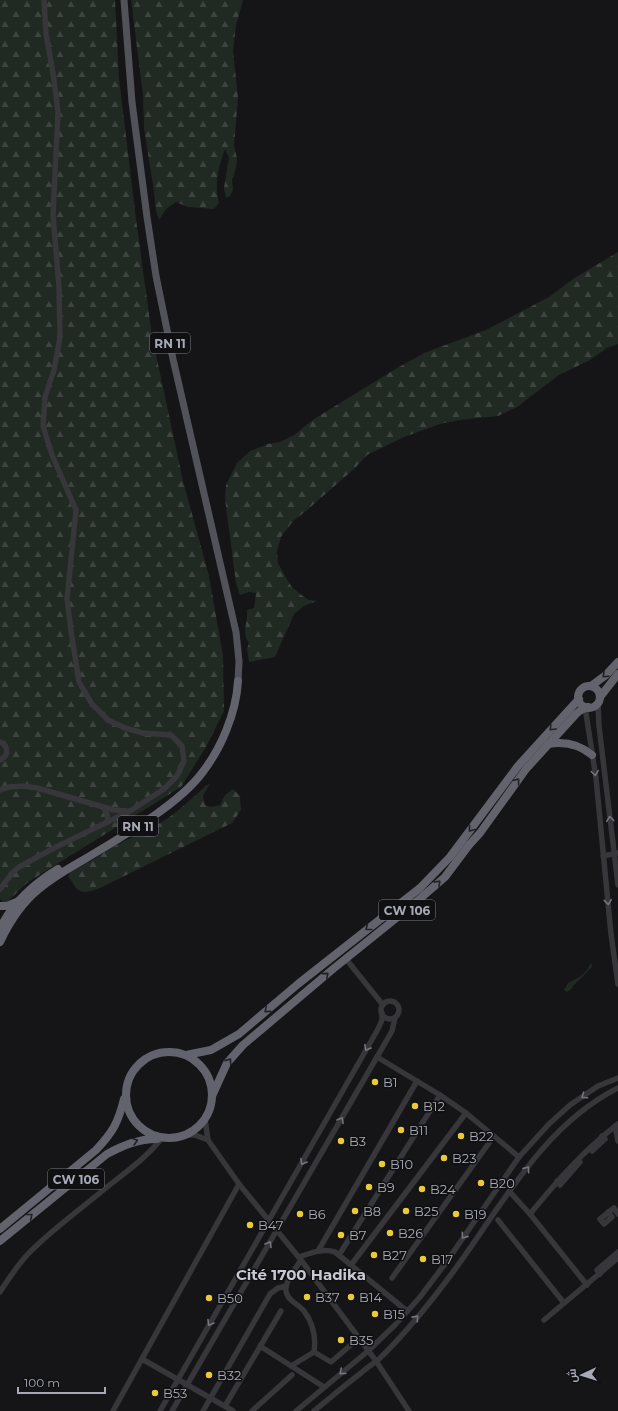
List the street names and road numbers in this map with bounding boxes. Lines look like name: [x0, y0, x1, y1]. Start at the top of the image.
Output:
road number: RN 11: [150, 333, 190, 353]
road number: RN 11: [118, 816, 158, 836]
road number: CW 106: [379, 900, 435, 920]
road number: CW 106: [48, 1169, 104, 1189]

